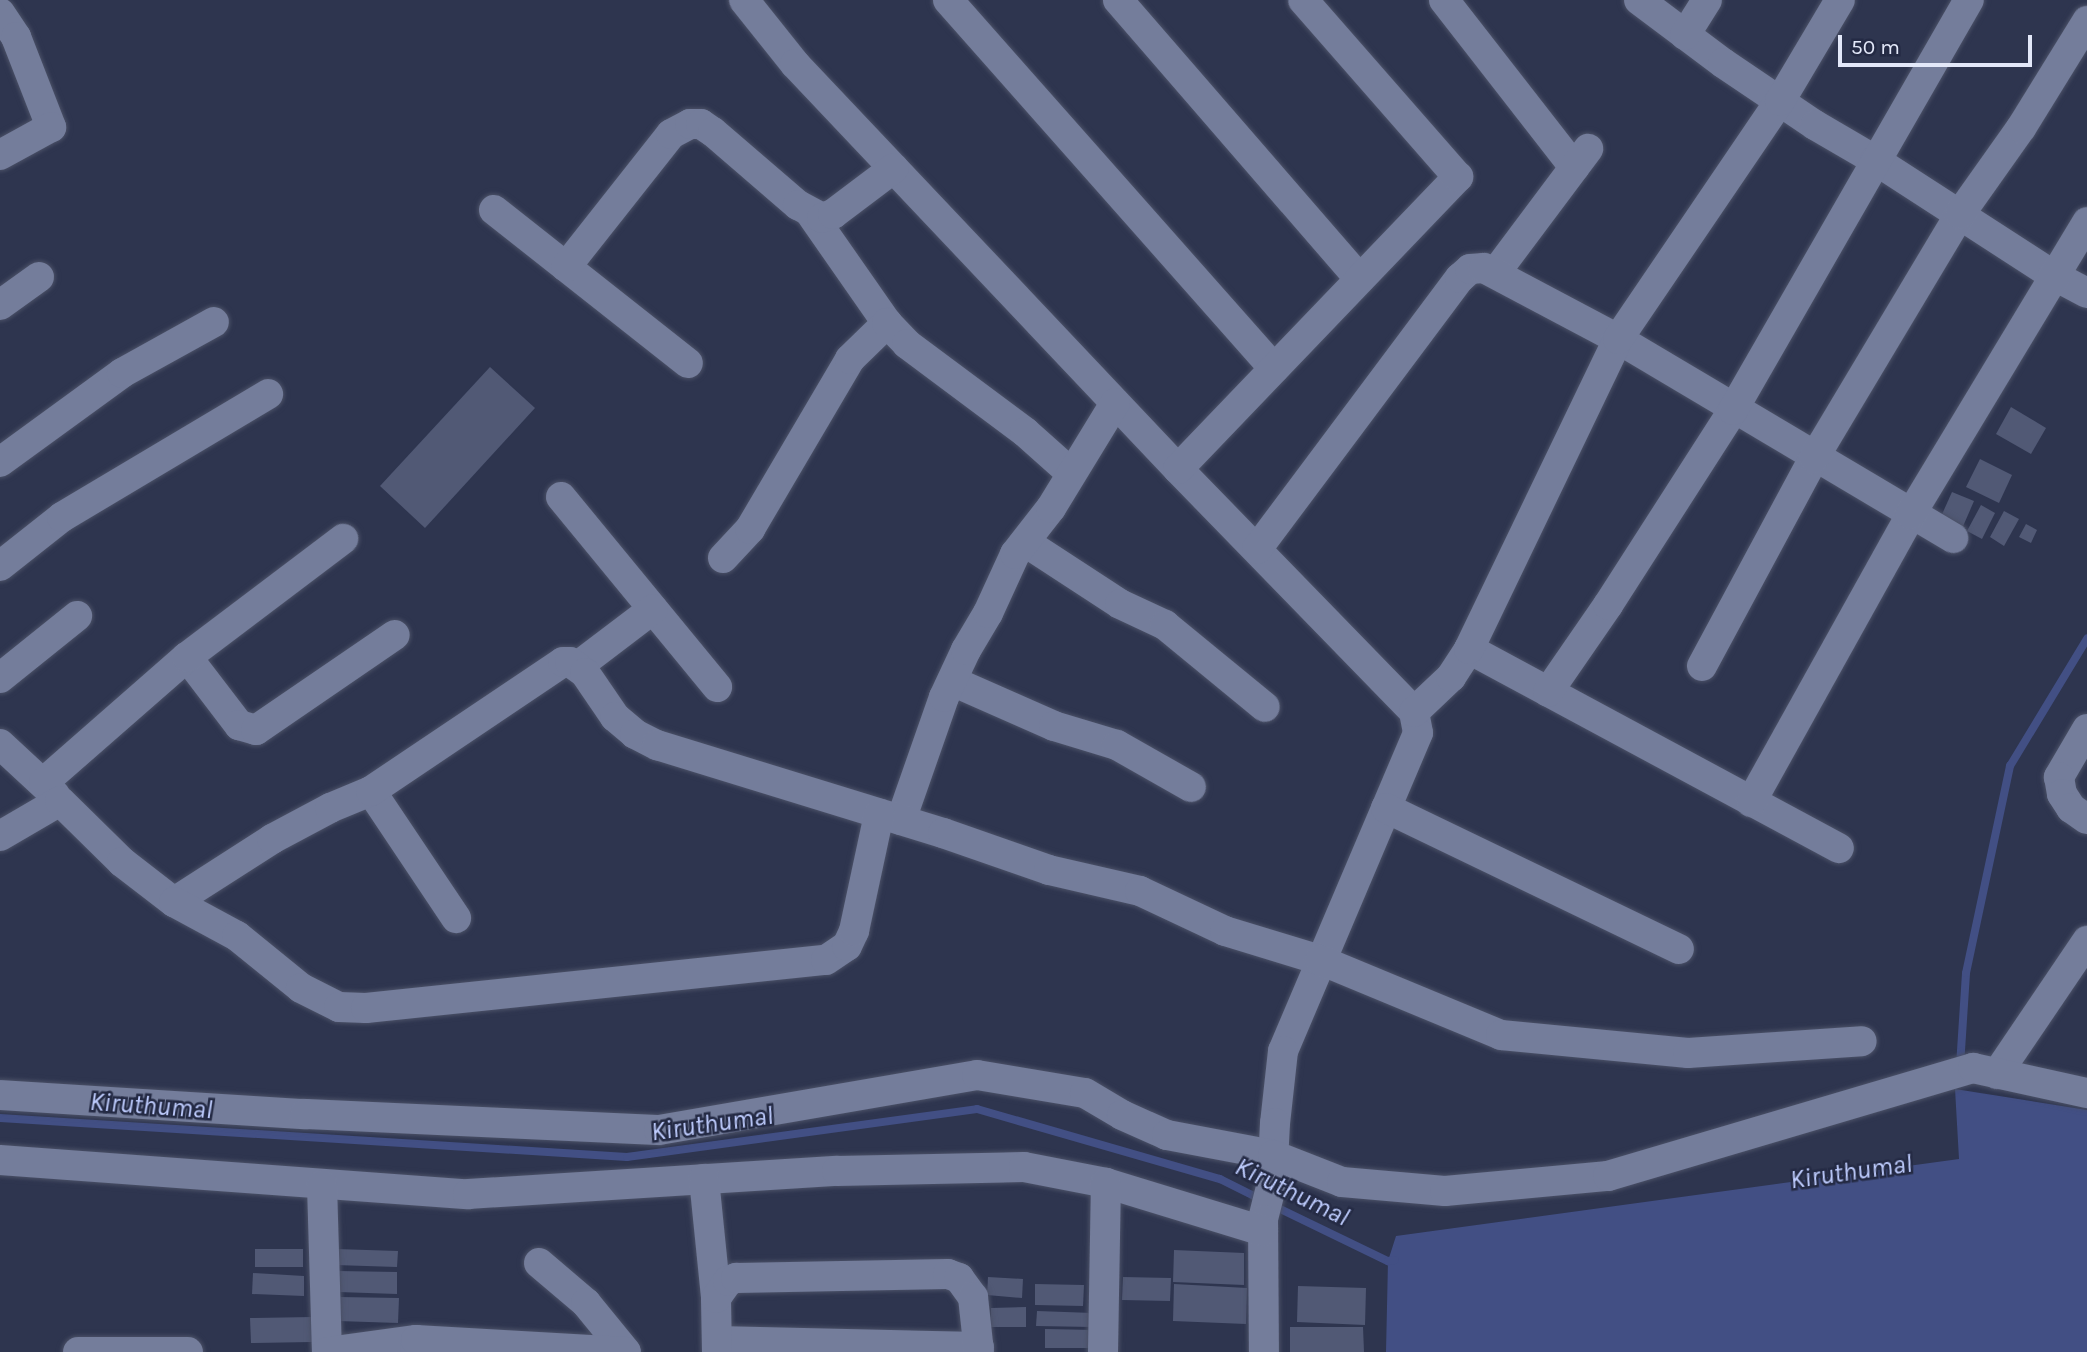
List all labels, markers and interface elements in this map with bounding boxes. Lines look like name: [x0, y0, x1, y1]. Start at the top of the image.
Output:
scale bar: [1842, 21, 2036, 65]
text: 50 m: [1851, 35, 1900, 59]
water label: Kiruthumal: [89, 1086, 213, 1126]
water label: Kiruthumal: [649, 1100, 775, 1148]
water label: Kiruthumal: [1788, 1148, 1914, 1196]
water label: Kiruthumal: [1230, 1151, 1354, 1233]

